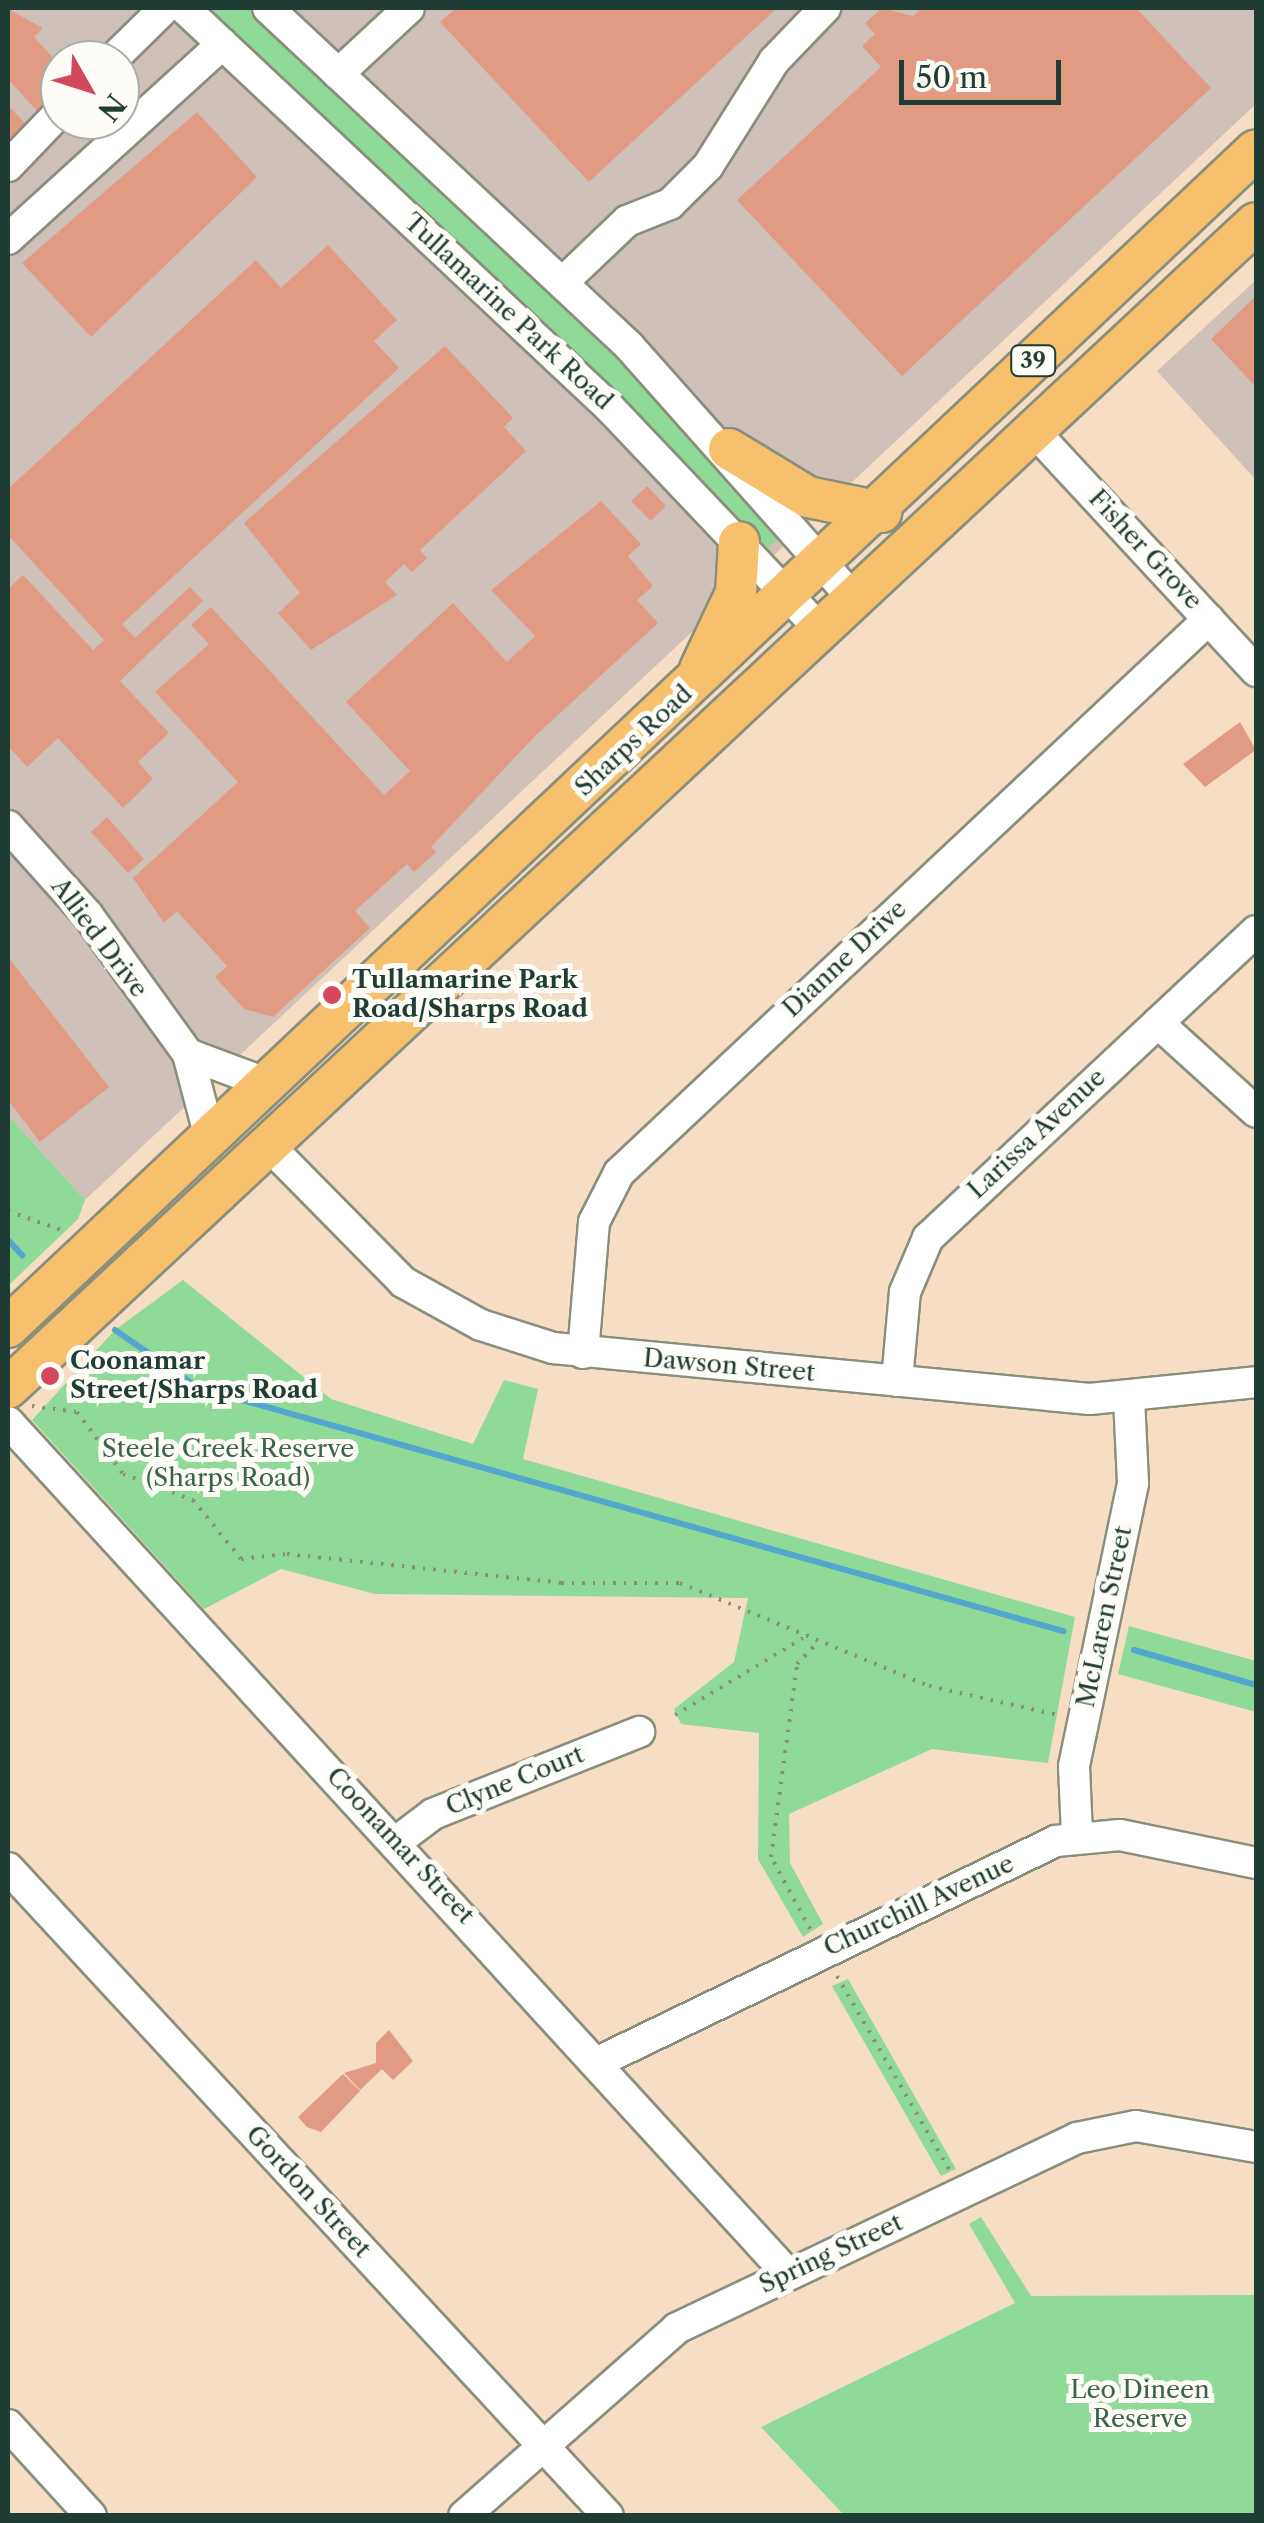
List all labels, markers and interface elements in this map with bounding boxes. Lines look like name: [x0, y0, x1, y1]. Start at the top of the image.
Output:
north arrow: [40, 40, 140, 140]
scale bar: [904, 40, 1066, 102]
text: 50 m: [916, 59, 987, 96]
text: N: [91, 87, 133, 128]
street label: Tullamarine Park Road: [397, 207, 619, 417]
road number: 39: [1008, 344, 1058, 378]
street label: Fisher Grove: [1082, 484, 1208, 616]
street label: Sharps Road: [569, 679, 699, 803]
street label: Allied Drive: [44, 872, 154, 1004]
street label: Dianne Drive: [777, 894, 913, 1024]
place label: Tullamarine Park Road/Sharps Road: [352, 966, 588, 1025]
marker: Tullamarine Park Road/Sharps Road: [321, 984, 343, 1006]
street label: Larissa Avenue: [962, 1062, 1112, 1206]
street label: Dawson Street: [642, 1344, 816, 1388]
place label: Coonamar Street/Sharps Road: [70, 1347, 318, 1406]
marker: Coonamar Street/Sharps Road: [39, 1365, 61, 1387]
park label: Steele Creek Reserve (Sharps Road): [102, 1435, 354, 1494]
street label: McLaren Street: [1071, 1524, 1139, 1710]
street label: Clyne Court: [442, 1740, 588, 1822]
street label: Coonamar Street: [320, 1761, 480, 1931]
street label: Churchill Avenue: [819, 1849, 1019, 1963]
street label: Gordon Street: [239, 2120, 377, 2264]
street label: Spring Street: [755, 2208, 907, 2300]
park label: Leo Dineen Reserve: [1070, 2376, 1210, 2435]

